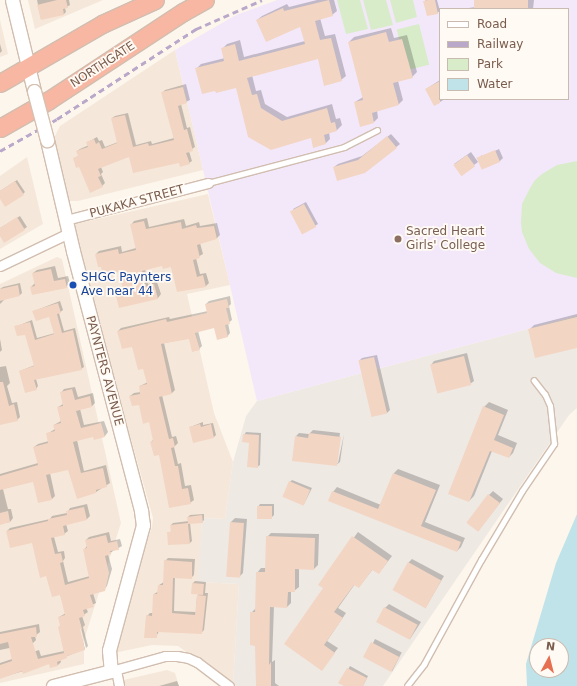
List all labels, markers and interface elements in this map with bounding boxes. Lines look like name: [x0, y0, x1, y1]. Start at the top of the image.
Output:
legend: [439, 8, 569, 100]
text: Road: [477, 17, 507, 31]
text: Railway: [477, 37, 523, 51]
street label: NORTHGATE: [68, 39, 138, 91]
text: Park: [477, 57, 503, 71]
text: Water: [477, 77, 512, 91]
street label: PUKAKA STREET: [88, 182, 186, 222]
place label: Sacred Heart Girls' College: [406, 225, 485, 253]
marker: Sacred Heart Girls' College: [393, 234, 403, 244]
place label: SHGC Paynters Ave near 44: [81, 271, 171, 299]
marker: SHGC Paynters Ave near 44: [68, 280, 78, 290]
street label: PAYNTERS AVENUE: [82, 314, 126, 428]
north arrow: [529, 638, 569, 678]
text: N: [545, 640, 556, 654]

